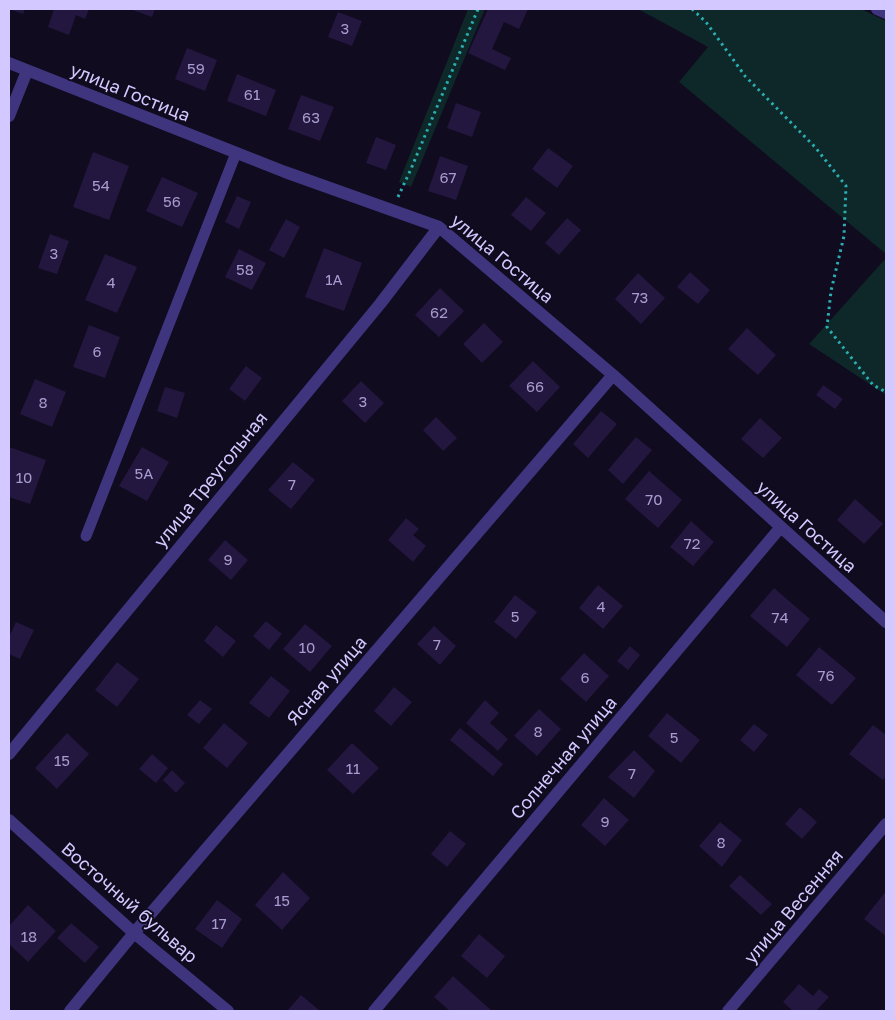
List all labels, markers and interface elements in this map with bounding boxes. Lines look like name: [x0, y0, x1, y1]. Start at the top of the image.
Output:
house number: 3: [341, 20, 349, 38]
street label: улица Гостица: [67, 59, 193, 127]
house number: 59: [187, 60, 205, 78]
house number: 61: [244, 86, 260, 104]
house number: 63: [302, 109, 320, 127]
house number: 67: [439, 169, 457, 187]
house number: 54: [92, 177, 110, 195]
house number: 56: [163, 193, 181, 211]
street label: улица Гостица: [446, 210, 558, 308]
house number: 3: [50, 245, 58, 263]
house number: 58: [236, 261, 254, 279]
house number: 1А: [325, 271, 343, 289]
house number: 4: [106, 274, 116, 292]
house number: 73: [632, 289, 648, 307]
house number: 62: [430, 304, 448, 322]
house number: 6: [92, 343, 102, 361]
house number: 66: [526, 378, 544, 396]
house number: 3: [359, 393, 367, 411]
house number: 8: [38, 394, 48, 412]
street label: улица Треугольная: [150, 408, 272, 552]
house number: 5А: [135, 465, 153, 483]
house number: 10: [16, 469, 32, 487]
house number: 7: [288, 476, 296, 494]
street label: улица Гостица: [751, 476, 861, 578]
house number: 70: [645, 491, 663, 509]
house number: 72: [684, 535, 700, 553]
house number: 9: [223, 551, 233, 569]
house number: 4: [596, 598, 606, 616]
house number: 5: [511, 608, 519, 626]
house number: 74: [771, 609, 789, 627]
street label: Ясная улица: [283, 632, 371, 730]
house number: 7: [433, 636, 441, 654]
house number: 10: [299, 639, 315, 657]
house number: 76: [817, 667, 835, 685]
house number: 6: [580, 669, 590, 687]
street label: Солнечная улица: [506, 692, 622, 824]
house number: 8: [533, 723, 543, 741]
house number: 5: [670, 729, 678, 747]
house number: 15: [54, 752, 70, 770]
house number: 11: [346, 760, 360, 778]
house number: 7: [628, 765, 636, 783]
house number: 9: [600, 813, 610, 831]
house number: 8: [716, 834, 726, 852]
street label: Восточный бульвар: [57, 838, 201, 968]
street label: улица Весенняя: [740, 845, 848, 969]
house number: 15: [274, 892, 290, 910]
house number: 17: [211, 915, 227, 933]
house number: 18: [21, 928, 37, 946]

